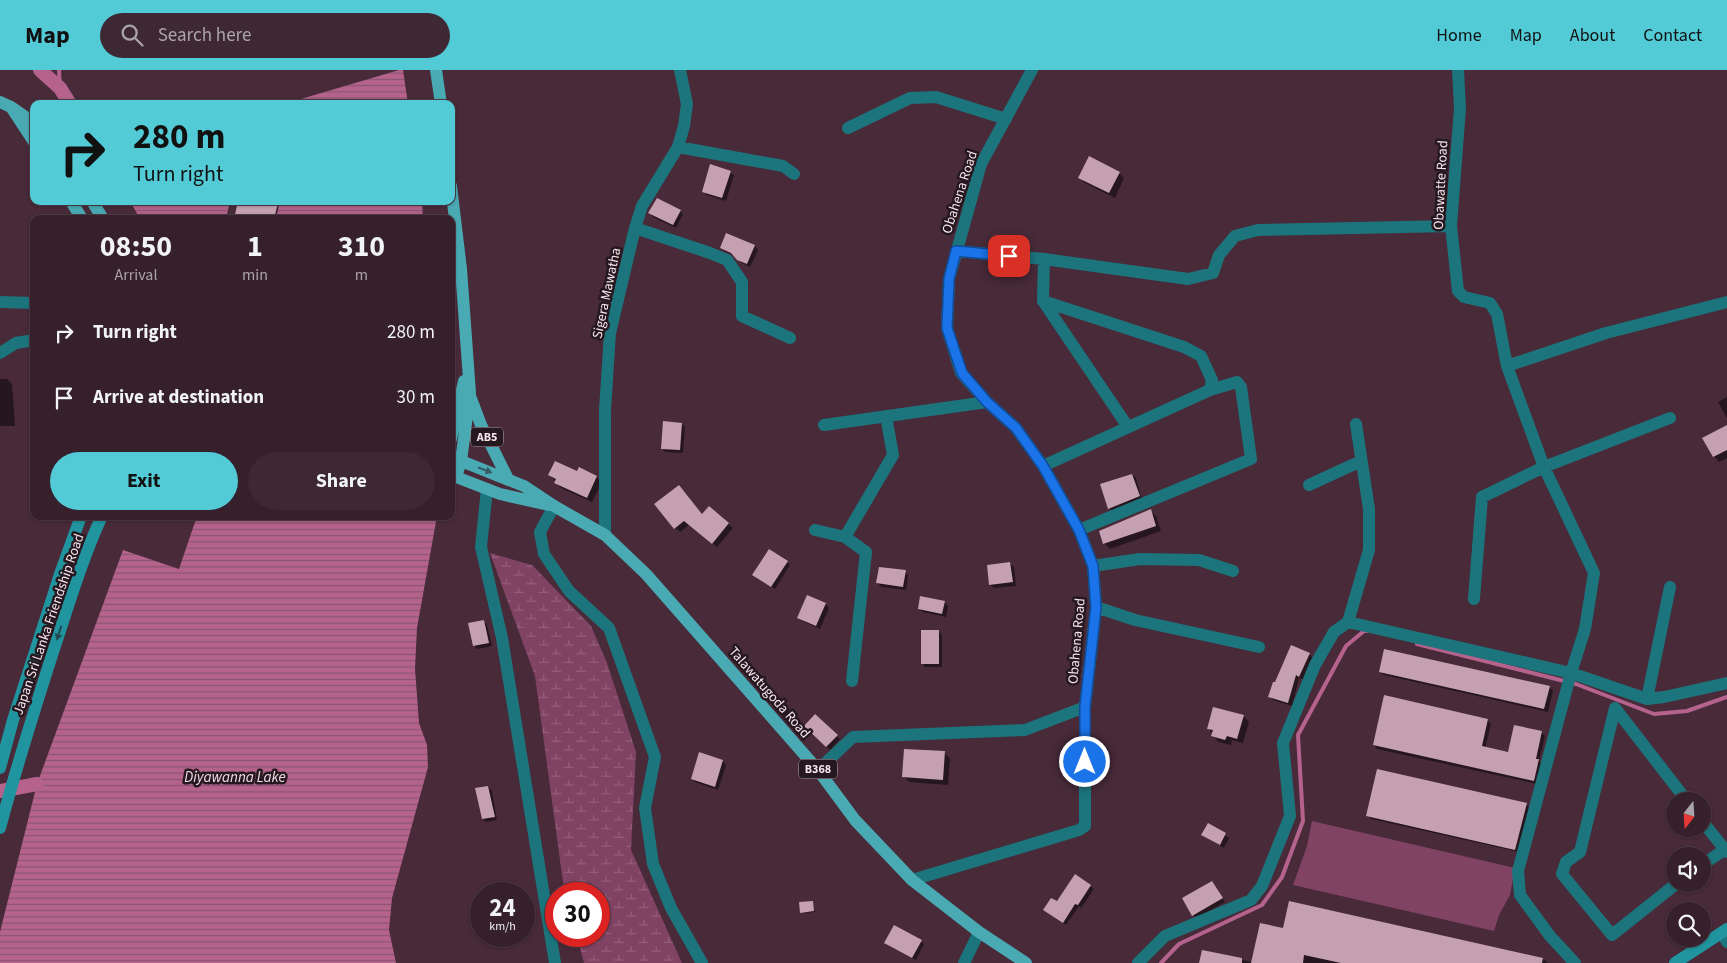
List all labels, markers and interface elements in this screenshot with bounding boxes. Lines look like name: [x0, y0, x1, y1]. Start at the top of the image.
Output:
search box: [100, 13, 450, 58]
text: Map: [25, 18, 70, 53]
icon: search: [118, 21, 146, 49]
text: Search here: [158, 22, 251, 49]
text: Home: [1436, 23, 1482, 48]
text: Map: [1510, 23, 1542, 48]
text: About: [1570, 23, 1615, 48]
text: Contact: [1643, 23, 1702, 48]
text: 280 m: [133, 112, 225, 162]
icon: right: [50, 120, 115, 185]
street label: Obawatte Road: [1429, 140, 1453, 230]
street label: Obahena Road: [937, 148, 983, 236]
text: Turn right: [133, 158, 223, 190]
text: 08:50: [100, 225, 172, 268]
text: 1: [247, 225, 263, 268]
text: 310: [338, 225, 385, 268]
pin: [988, 235, 1030, 277]
icon: arrive: [995, 242, 1023, 270]
street label: Sigera Mawatha: [588, 246, 626, 341]
text: Arrival: [114, 264, 157, 286]
text: min: [242, 264, 268, 286]
text: m: [355, 264, 368, 286]
icon: right: [50, 319, 78, 347]
text: Turn right: [93, 319, 177, 346]
text: 280 m: [387, 319, 435, 346]
icon: arrive: [50, 384, 78, 412]
text: Arrive at destination: [93, 384, 264, 411]
text: 30 m: [397, 384, 435, 411]
road number: AB5: [471, 428, 503, 447]
button: Exit: [50, 452, 238, 510]
button: Share: [248, 452, 435, 510]
one-way arrow: [477, 467, 492, 474]
street label: Japan Sri Lanka Friendship Road: [8, 531, 89, 718]
street label: Obahena Road: [1063, 597, 1091, 685]
one-way arrow: [55, 626, 63, 641]
street label: Talawatugoda Road: [724, 643, 815, 743]
position arrow: [1058, 735, 1110, 787]
road number: B368: [799, 760, 837, 779]
water label: Diyawanna Lake: [184, 767, 286, 788]
north arrow: [1666, 792, 1711, 838]
map controls: [1666, 792, 1711, 947]
button: sound: [1666, 847, 1711, 892]
speed limit sign: 30: [545, 882, 610, 947]
text: 24: [489, 890, 516, 926]
button: search: [1666, 902, 1711, 947]
text: km/h: [489, 918, 516, 935]

